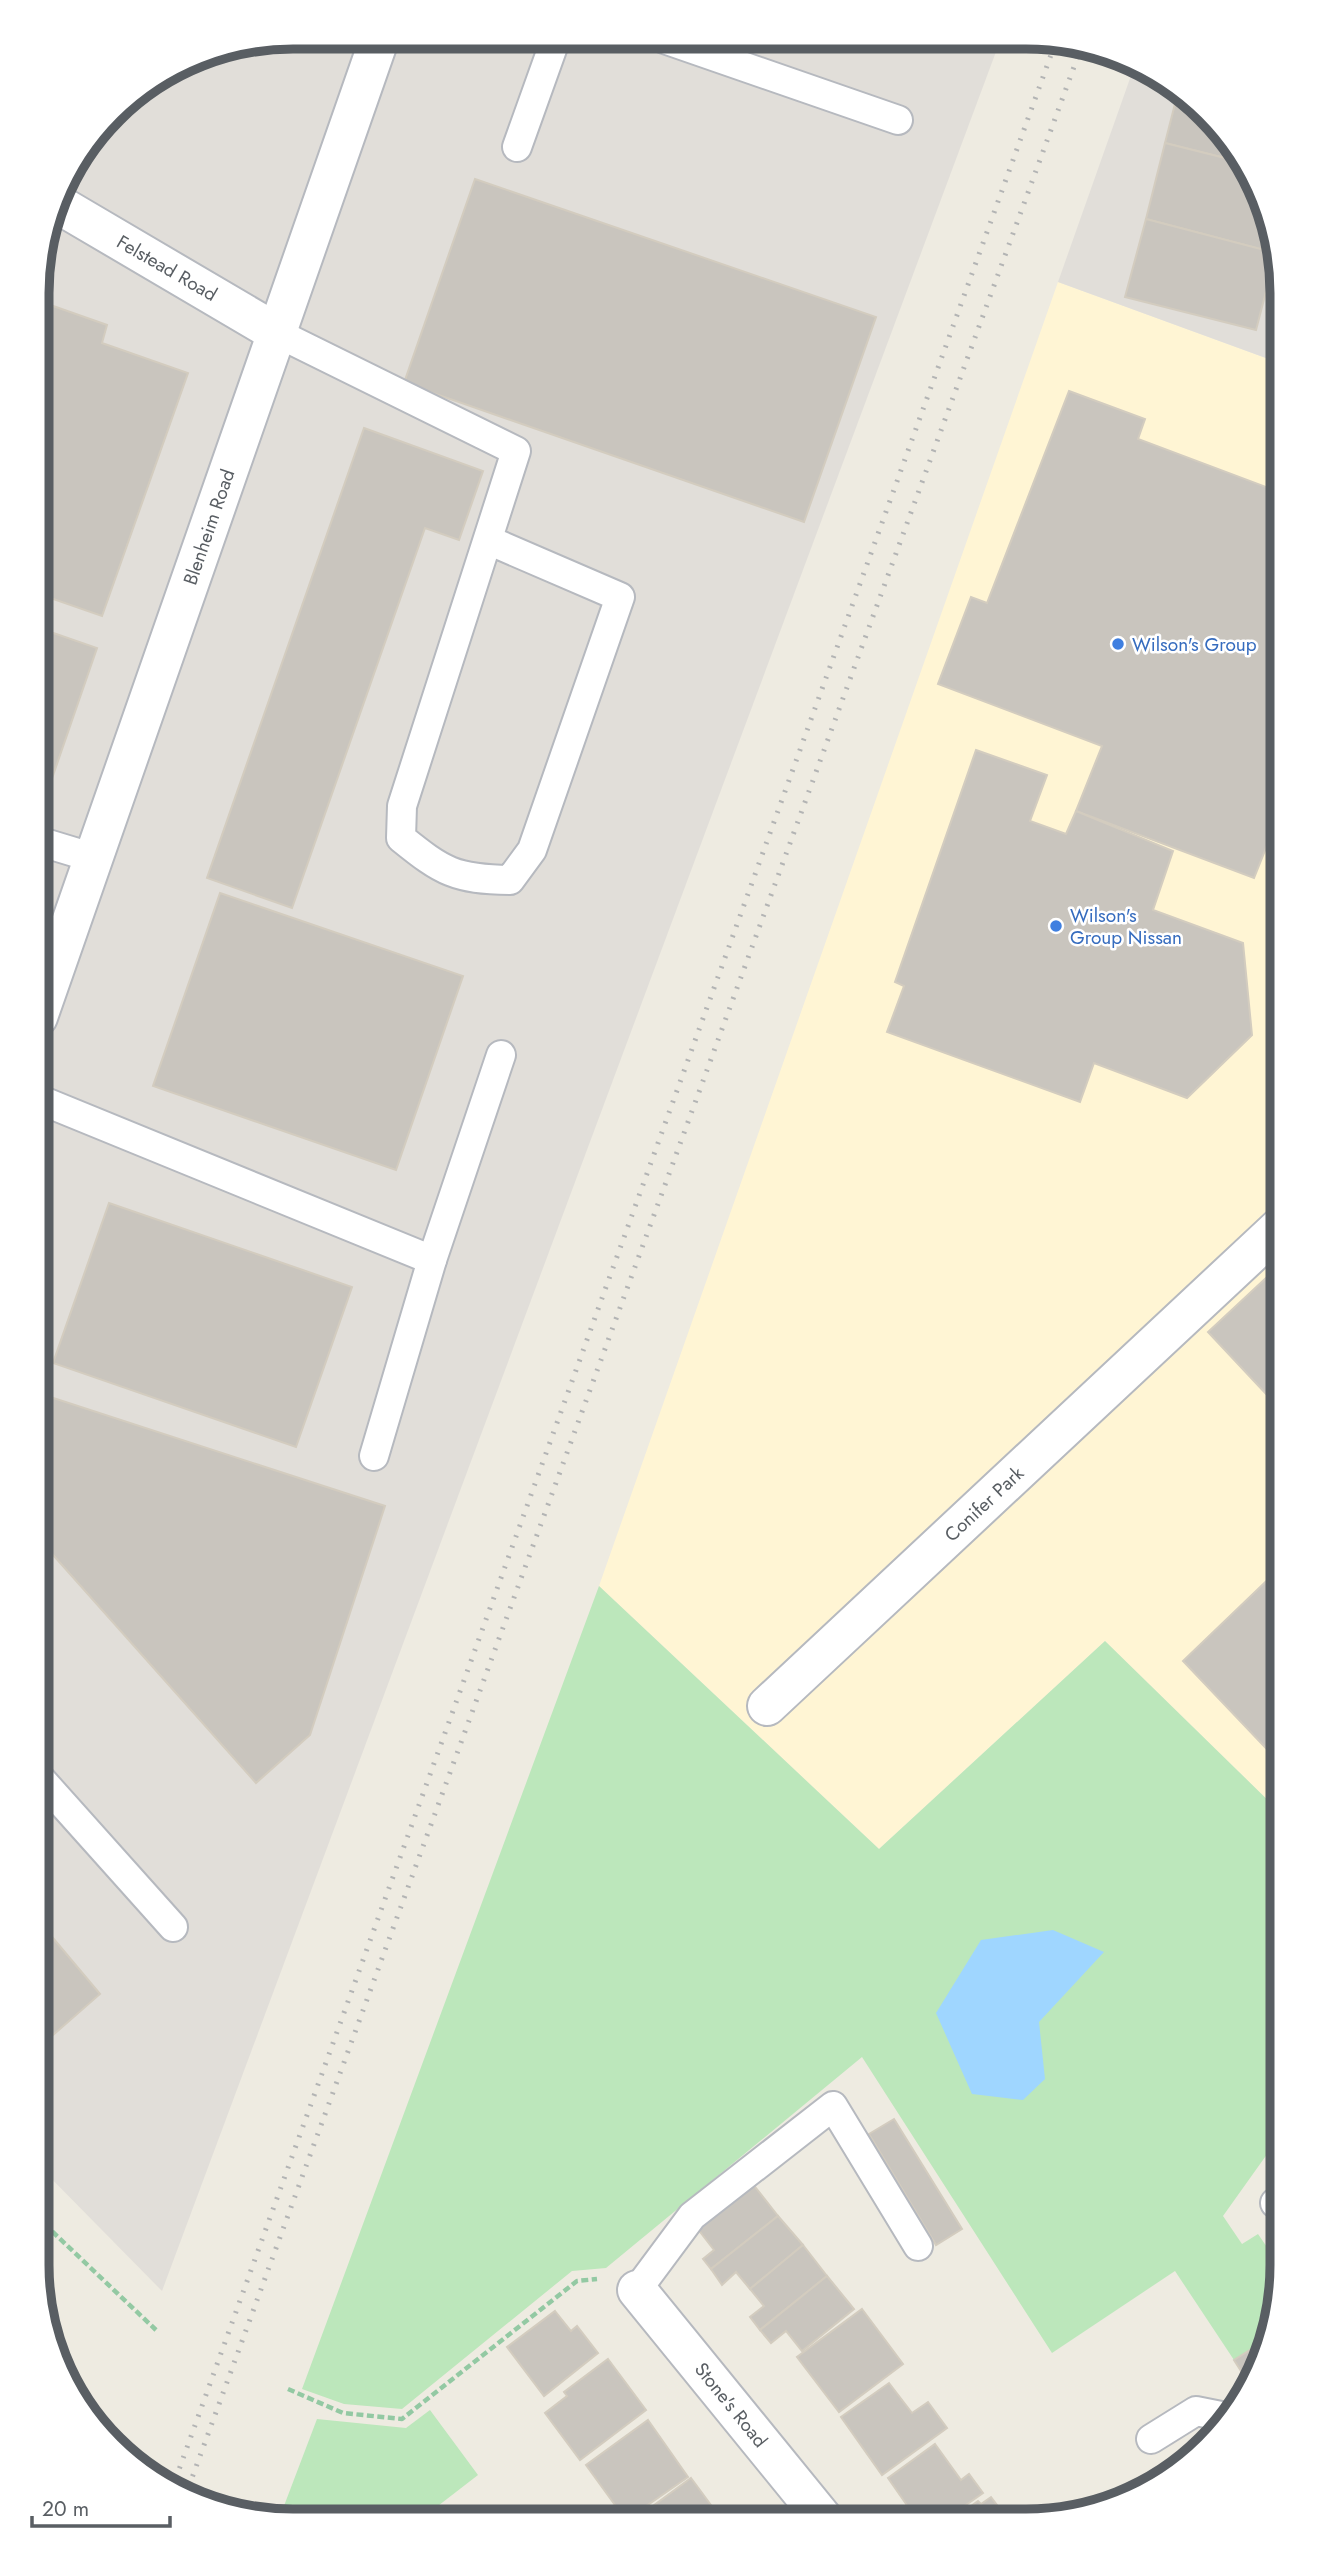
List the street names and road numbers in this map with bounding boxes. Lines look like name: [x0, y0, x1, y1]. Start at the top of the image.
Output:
street label: Felstead Road: [112, 228, 222, 308]
street label: Blenheim Road: [177, 465, 241, 589]
street label: Conifer Park: [938, 1460, 1030, 1548]
street label: Stone's Road: [688, 2357, 774, 2453]

